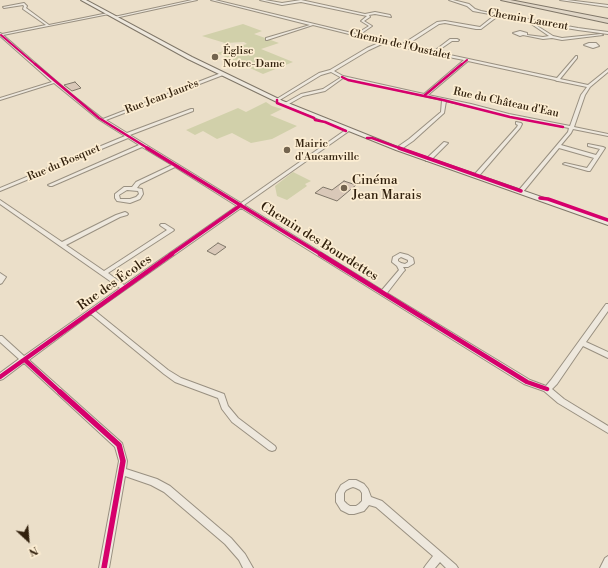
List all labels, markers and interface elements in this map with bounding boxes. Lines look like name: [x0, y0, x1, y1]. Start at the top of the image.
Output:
street label: Chemin Laurent: [487, 6, 569, 34]
street label: Chemin de l'Oustalet: [348, 27, 452, 63]
place label: Église Notre-Dame: [223, 44, 285, 70]
marker: Église Notre-Dame: [210, 52, 220, 62]
street label: Rue Jean Jaurès: [123, 77, 201, 117]
street label: Rue du Château d'Eau: [452, 85, 560, 121]
place label: Mairie d'Aucamville: [295, 137, 359, 163]
street label: Rue du Bosquet: [26, 142, 102, 184]
marker: Mairie d'Aucamville: [282, 145, 292, 155]
place label: Cinéma Jean Marais: [352, 173, 421, 204]
marker: Cinéma Jean Marais: [339, 183, 349, 193]
street label: Chemin des Bourdettes: [257, 199, 381, 285]
street label: Rue des Écoles: [75, 252, 155, 314]
north arrow: [8, 520, 48, 560]
text: N: [26, 543, 40, 559]

